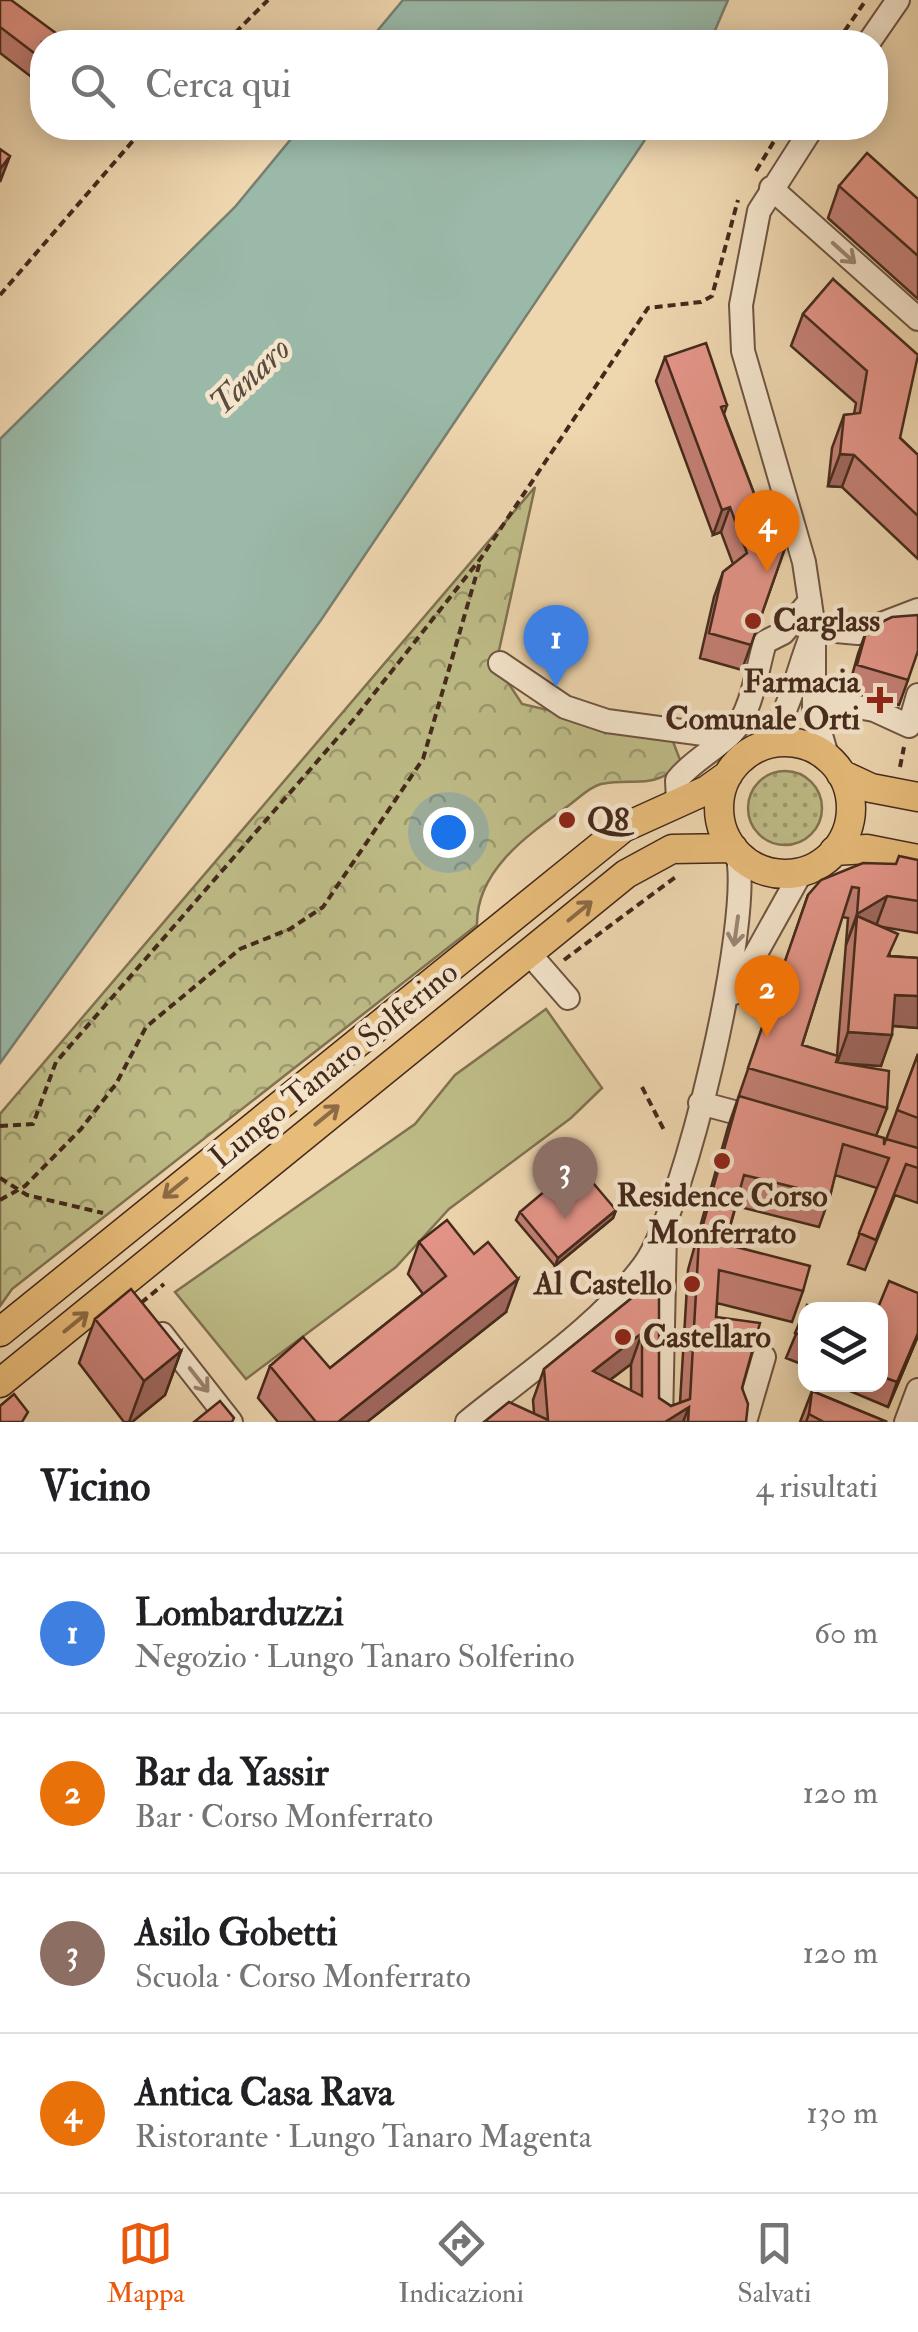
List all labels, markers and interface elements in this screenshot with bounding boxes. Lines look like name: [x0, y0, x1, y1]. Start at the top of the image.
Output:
search box: [30, 30, 888, 140]
icon: search: [65, 58, 120, 113]
text: Cerca qui: [145, 61, 291, 109]
one-way arrow: [830, 242, 856, 264]
water label: Tanaro: [200, 327, 300, 425]
pin: 4: [734, 490, 800, 572]
place label: Carglass: [773, 601, 880, 641]
pin: 1: [524, 604, 588, 687]
marker: Carglass: [742, 610, 764, 632]
place label: Farmacia Comunale Orti: [665, 662, 861, 739]
marker: Farmacia Comunale Orti: [869, 689, 891, 711]
place label: Q8: [587, 800, 635, 840]
your location: [423, 807, 474, 858]
marker: Q8: [556, 809, 578, 831]
one-way arrow: [566, 900, 592, 922]
one-way arrow: [726, 914, 745, 946]
street label: Lungo Tanaro Solferino: [202, 952, 466, 1178]
pin: 2: [734, 954, 800, 1037]
one-way arrow: [314, 1105, 340, 1127]
pin: 3: [532, 1136, 598, 1219]
marker: Residence Corso Monferrato: [711, 1150, 733, 1172]
place label: Residence Corso Monferrato: [616, 1176, 828, 1253]
one-way arrow: [163, 1177, 189, 1199]
place label: Al Castello: [532, 1264, 672, 1304]
marker: Al Castello: [681, 1273, 703, 1295]
map controls: [798, 1302, 888, 1392]
button: layers: [798, 1302, 888, 1392]
one-way arrow: [62, 1312, 89, 1333]
place label: Castellaro: [643, 1317, 771, 1357]
marker: Castellaro: [612, 1326, 634, 1348]
one-way arrow: [188, 1367, 210, 1393]
text: Vicino: [40, 1461, 150, 1513]
text: 4 risultati: [756, 1467, 878, 1507]
text: Lombarduzzi: [135, 1589, 344, 1637]
text: 1: [67, 1613, 78, 1653]
text: 60 m: [814, 1613, 878, 1653]
text: Negozio · Lungo Tanaro Solferino: [135, 1637, 575, 1677]
text: Bar da Yassir: [135, 1749, 329, 1797]
text: 2: [64, 1773, 81, 1813]
text: 120 m: [802, 1773, 878, 1813]
text: Bar · Corso Monferrato: [135, 1797, 433, 1837]
text: Asilo Gobetti: [135, 1909, 338, 1957]
text: 3: [66, 1933, 79, 1973]
text: 120 m: [802, 1933, 878, 1973]
text: Scuola · Corso Monferrato: [135, 1957, 471, 1997]
text: Antica Casa Rava: [135, 2069, 394, 2117]
text: 4: [64, 2093, 81, 2133]
text: 130 m: [806, 2093, 878, 2133]
text: Ristorante · Lungo Tanaro Magenta: [135, 2117, 592, 2157]
tab: Mappa: [107, 2216, 185, 2311]
tab: Indicazioni: [398, 2216, 524, 2311]
tab: Salvati: [737, 2216, 811, 2311]

